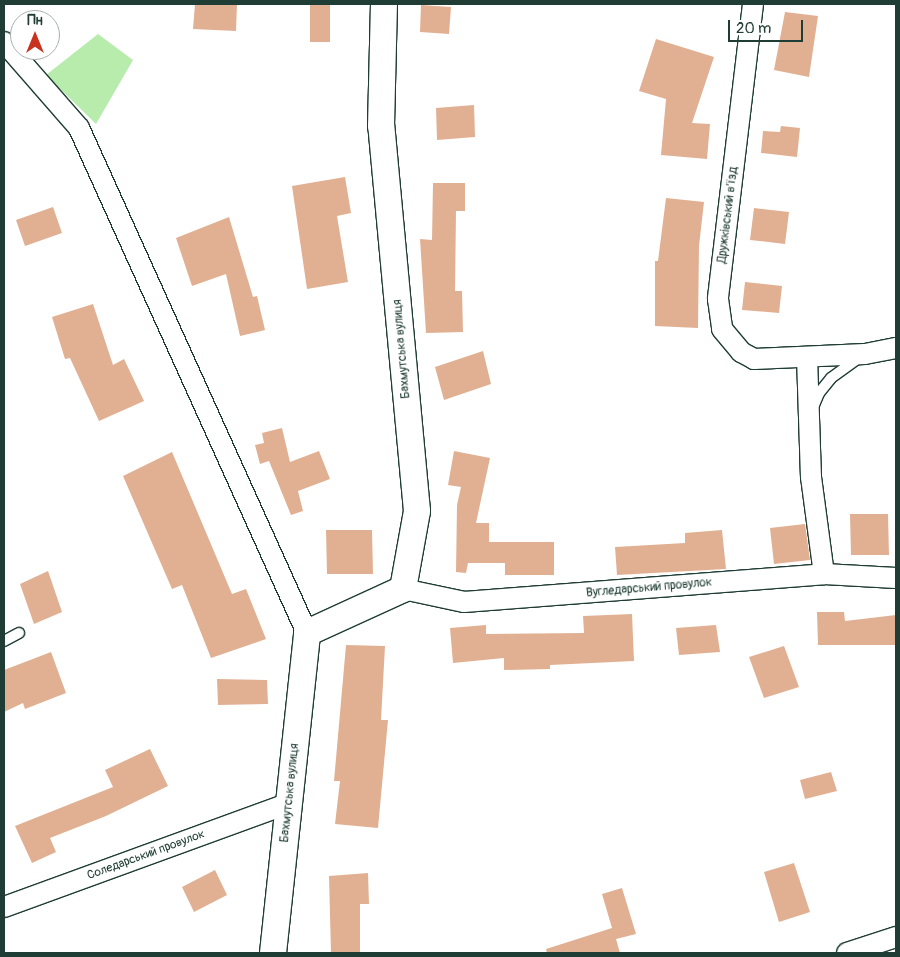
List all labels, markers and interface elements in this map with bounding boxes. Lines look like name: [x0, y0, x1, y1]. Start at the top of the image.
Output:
north arrow: [10, 10, 60, 60]
scale bar: [730, 10, 805, 42]
text: Пн: [27, 12, 43, 29]
text: 20 m: [736, 19, 771, 38]
street label: Дружківський в’їзд: [715, 166, 741, 264]
street label: Бахмутська вулиця: [390, 299, 414, 399]
street label: Вугледарський провулок: [585, 575, 713, 601]
street label: Бахмутська вулиця: [278, 743, 302, 843]
street label: Соледарський провулок: [85, 827, 207, 883]

